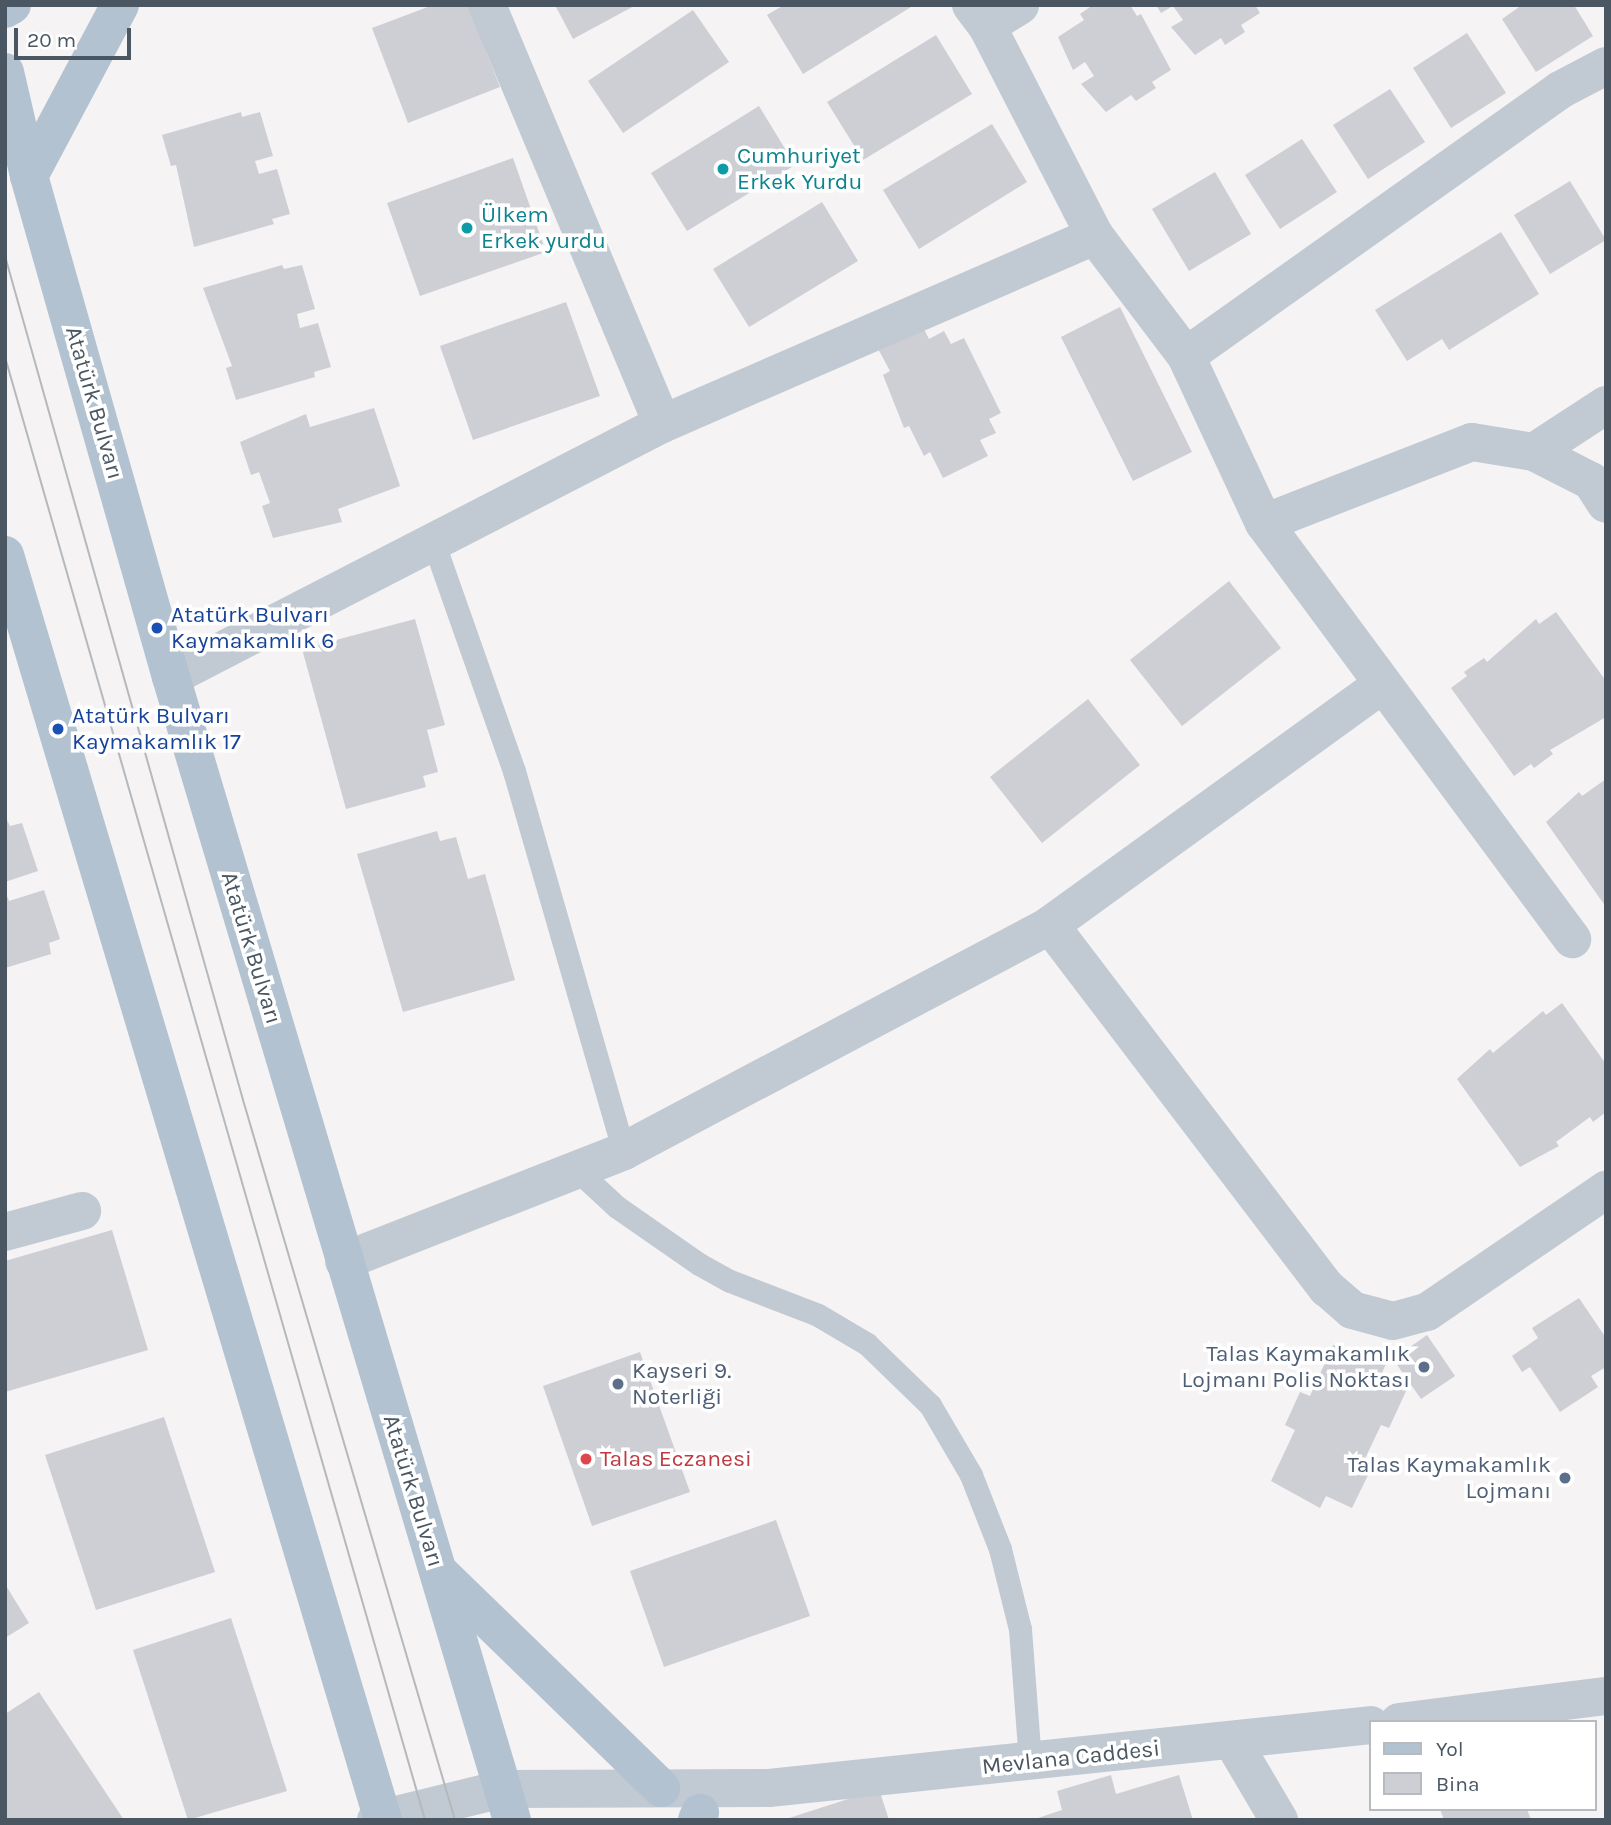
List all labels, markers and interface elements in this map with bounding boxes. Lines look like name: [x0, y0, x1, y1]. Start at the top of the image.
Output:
scale bar: [18, 14, 135, 58]
text: 20 m: [27, 28, 76, 52]
place label: Cumhuriyet Erkek Yurdu: [737, 142, 862, 196]
marker: Cumhuriyet Erkek Yurdu: [715, 161, 731, 177]
place label: Ülkem Erkek yurdu: [481, 201, 606, 255]
marker: Ülkem Erkek yurdu: [459, 220, 475, 236]
street label: Atatürk Bulvarı: [59, 323, 129, 483]
place label: Atatürk Bulvarı Kaymakamlık 6: [171, 601, 335, 655]
marker: Atatürk Bulvarı Kaymakamlık 6: [149, 620, 165, 636]
place label: Atatürk Bulvarı Kaymakamlık 17: [72, 702, 241, 756]
marker: Atatürk Bulvarı Kaymakamlık 17: [50, 721, 66, 737]
street label: Atatürk Bulvarı: [215, 868, 287, 1028]
place label: Talas Kaymakamlık Lojmanı Polis Noktası: [1181, 1340, 1410, 1394]
place label: Kayseri 9. Noterliği: [632, 1357, 731, 1411]
marker: Talas Kaymakamlık Lojmanı Polis Noktası: [1416, 1359, 1432, 1375]
marker: Kayseri 9. Noterliği: [610, 1376, 626, 1392]
street label: Atatürk Bulvarı: [377, 1411, 449, 1571]
place label: Talas Eczanesi: [600, 1445, 752, 1473]
marker: Talas Eczanesi: [578, 1451, 594, 1467]
place label: Talas Kaymakamlık Lojmanı: [1347, 1451, 1551, 1505]
marker: Talas Kaymakamlık Lojmanı: [1557, 1470, 1573, 1486]
legend: [1370, 1720, 1597, 1811]
street label: Mevlana Caddesi: [981, 1735, 1161, 1781]
text: Yol: [1436, 1737, 1464, 1761]
text: Bina: [1436, 1772, 1480, 1796]

